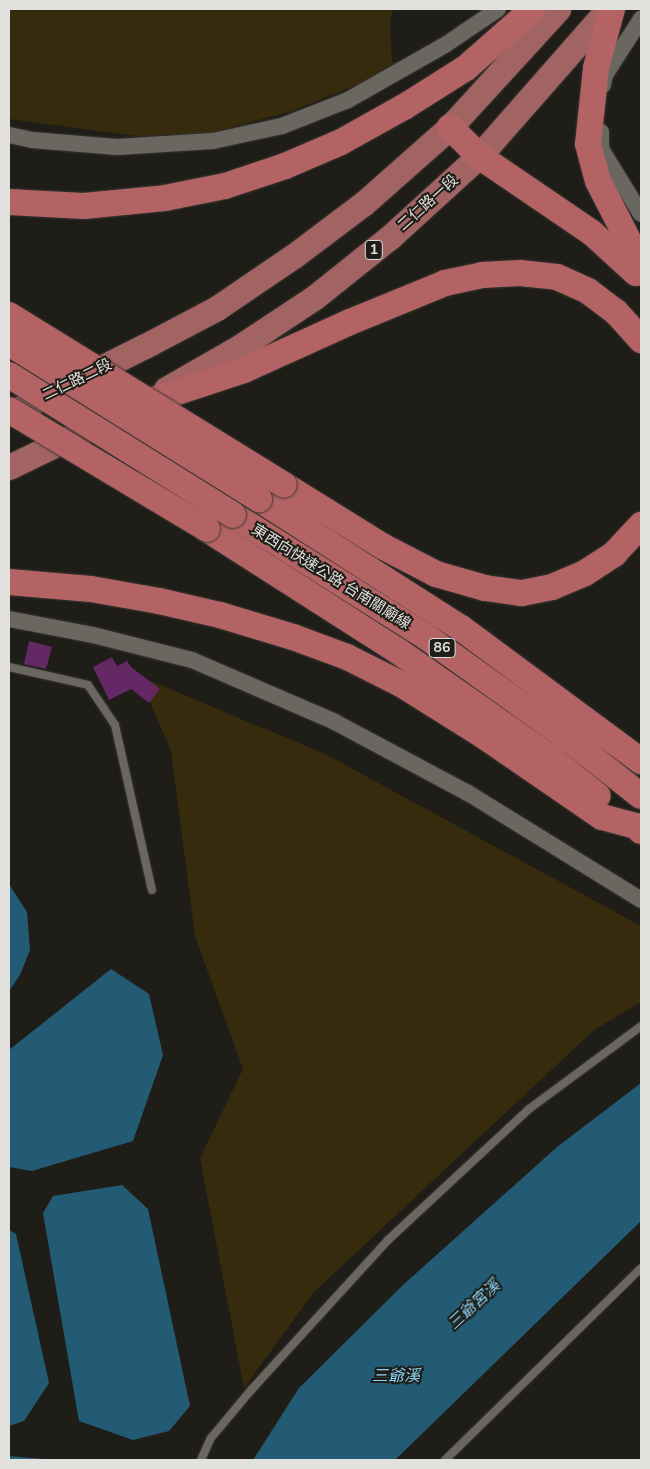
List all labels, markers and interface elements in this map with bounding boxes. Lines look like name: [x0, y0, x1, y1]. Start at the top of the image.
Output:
street label: 二仁路一段: [394, 171, 462, 235]
road number: 1: [364, 238, 384, 262]
street label: 二仁路二段: [39, 355, 115, 405]
street label: 東西向快速公路 台南關廟線: [248, 521, 414, 633]
road number: 86: [428, 636, 456, 660]
water label: 三爺宮溪: [444, 1276, 504, 1334]
water label: 三爺溪: [372, 1366, 420, 1386]

